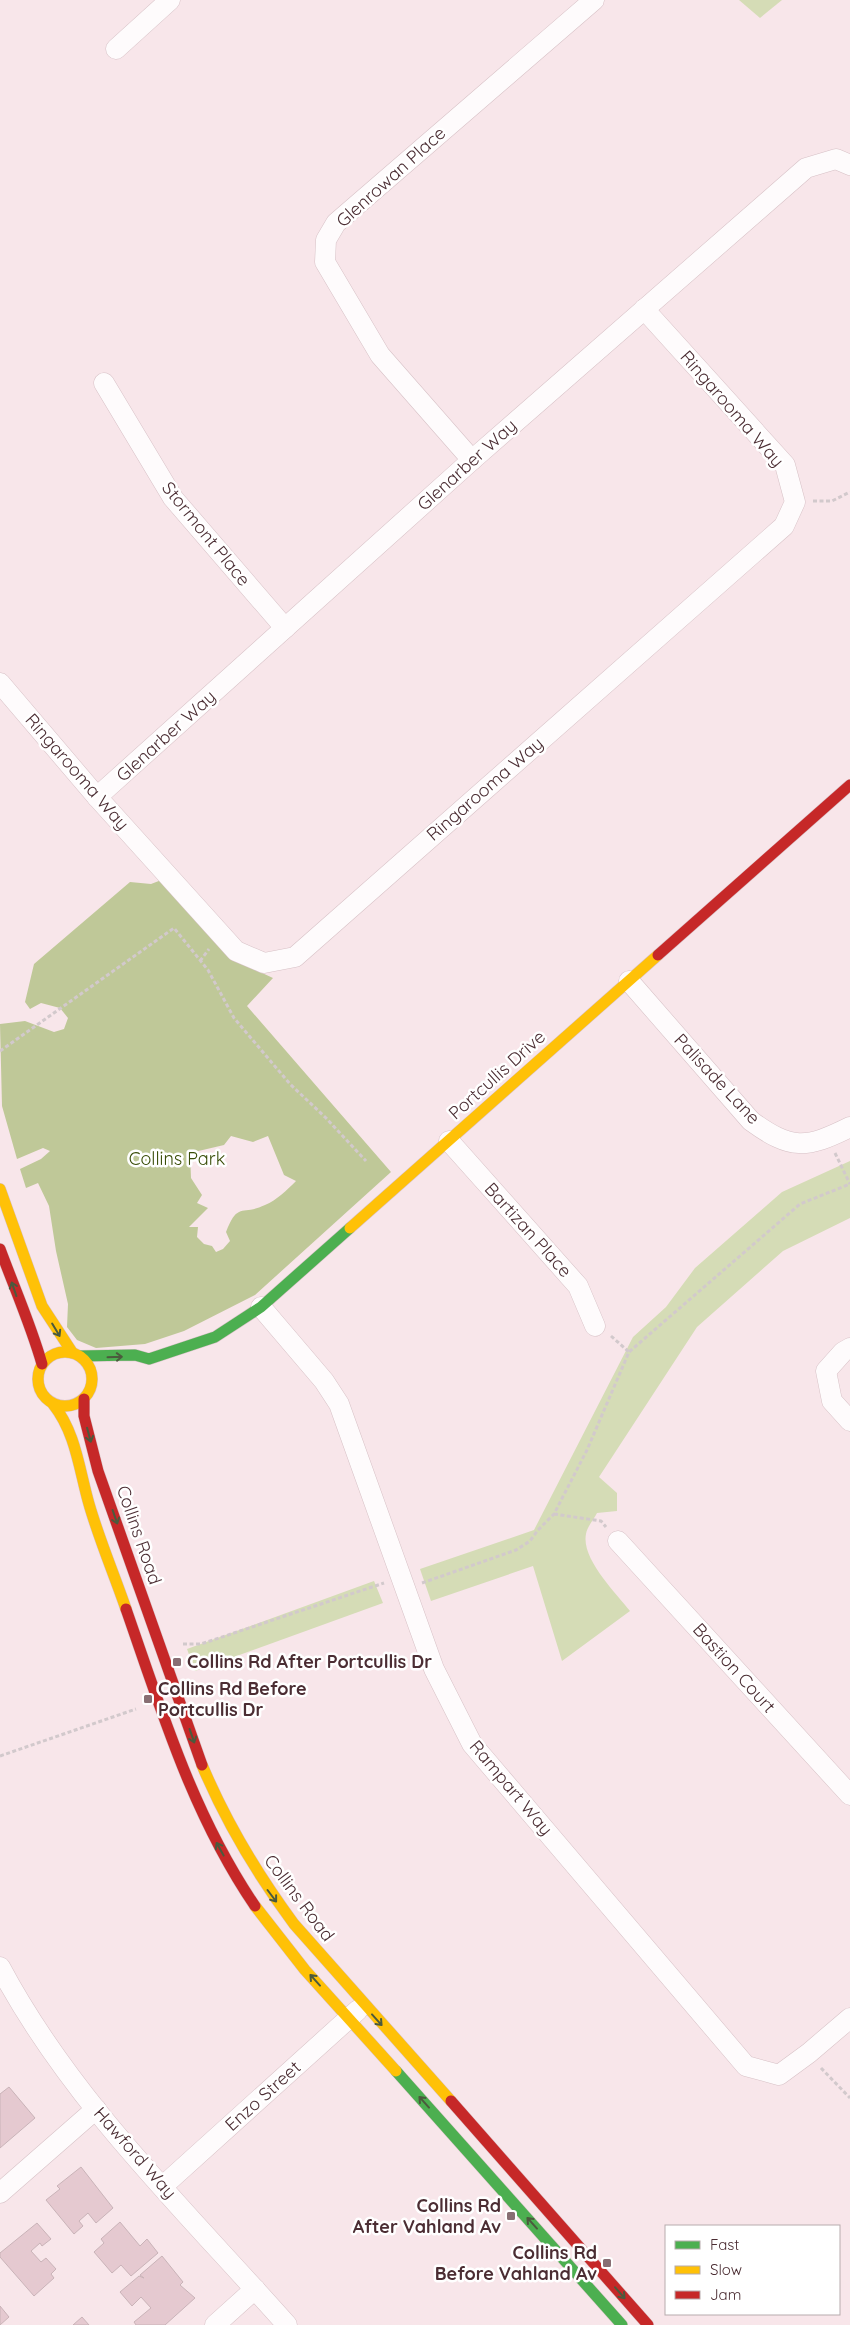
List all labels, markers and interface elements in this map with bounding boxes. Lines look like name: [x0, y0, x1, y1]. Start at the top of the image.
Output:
street label: Glenrowan Place: [331, 121, 450, 232]
street label: Ringarooma Way: [675, 346, 789, 472]
street label: Glenarber Way: [412, 414, 521, 515]
street label: Stormont Place: [157, 477, 256, 591]
street label: Glenarber Way: [111, 685, 220, 786]
street label: Ringarooma Way: [20, 709, 134, 835]
street label: Ringarooma Way: [422, 732, 548, 846]
street label: Portcullis Drive: [443, 1025, 550, 1124]
street label: Palisade Lane: [669, 1028, 765, 1129]
park label: Collins Park: [129, 1147, 225, 1170]
street label: Bartizan Place: [480, 1178, 577, 1282]
one-way arrow: [9, 1282, 18, 1297]
one-way arrow: [52, 1322, 62, 1336]
one-way arrow: [106, 1352, 123, 1362]
one-way arrow: [85, 1427, 94, 1443]
street label: Collins Road: [112, 1482, 167, 1587]
one-way arrow: [110, 1508, 120, 1524]
street label: Bastion Court: [688, 1618, 781, 1717]
place label: Collins Rd After Portcullis Dr: [187, 1650, 432, 1673]
marker: Collins Rd After Portcullis Dr: [171, 1656, 183, 1668]
place label: Collins Rd Before Portcullis Dr: [158, 1677, 307, 1721]
marker: Collins Rd Before Portcullis Dr: [142, 1693, 154, 1705]
one-way arrow: [187, 1728, 197, 1744]
street label: Rampart Way: [465, 1735, 558, 1840]
one-way arrow: [214, 1843, 224, 1857]
street label: Collins Road: [259, 1850, 340, 1946]
one-way arrow: [267, 1889, 278, 1902]
one-way arrow: [309, 1974, 321, 1987]
one-way arrow: [371, 2014, 383, 2027]
street label: Enzo Street: [220, 2056, 305, 2136]
one-way arrow: [418, 2095, 429, 2108]
street label: Hawford Way: [89, 2102, 182, 2203]
place label: Collins Rd After Vahland Av: [353, 2194, 501, 2238]
marker: Collins Rd After Vahland Av: [505, 2210, 517, 2222]
one-way arrow: [526, 2216, 537, 2229]
legend: [665, 2225, 840, 2315]
text: Fast: [710, 2235, 739, 2254]
place label: Collins Rd Before Vahland Av: [435, 2241, 597, 2285]
marker: Collins Rd Before Vahland Av: [601, 2257, 613, 2269]
text: Slow: [710, 2260, 742, 2279]
text: Jam: [710, 2285, 741, 2304]
one-way arrow: [614, 2286, 625, 2299]

